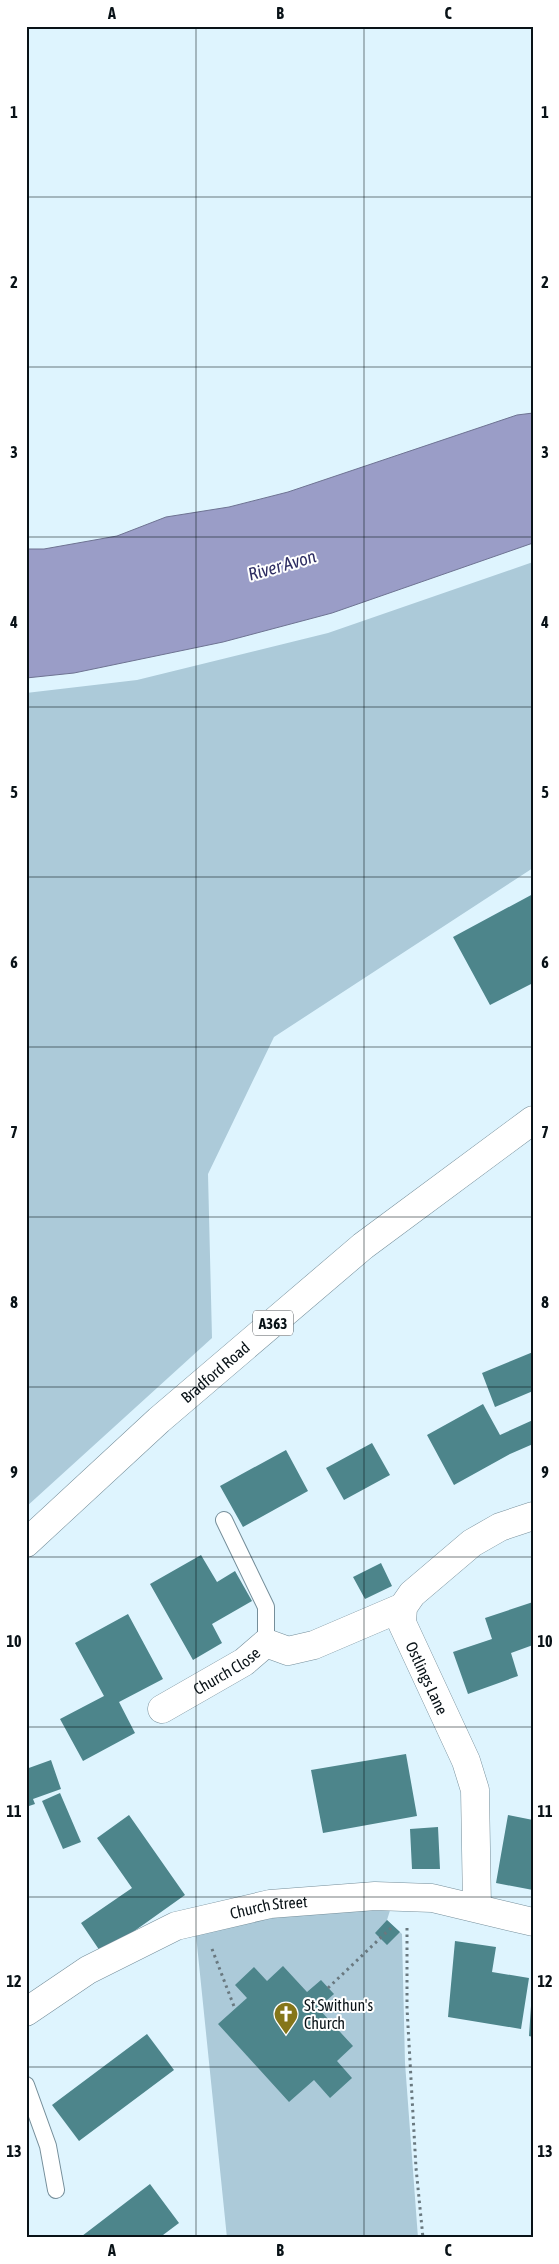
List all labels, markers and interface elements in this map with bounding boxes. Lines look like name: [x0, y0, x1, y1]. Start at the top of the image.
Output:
text: A: [107, 4, 116, 22]
text: B: [276, 4, 284, 22]
text: C: [444, 4, 452, 22]
text: 1: [10, 103, 18, 121]
text: 1: [541, 103, 549, 121]
text: 2: [10, 273, 18, 291]
text: 2: [541, 273, 549, 291]
text: 3: [10, 443, 18, 461]
text: 3: [541, 443, 549, 461]
water label: River Avon: [246, 545, 319, 585]
text: 4: [9, 613, 18, 631]
text: 4: [540, 613, 549, 631]
text: 5: [10, 783, 18, 801]
text: 5: [541, 783, 549, 801]
text: 6: [10, 953, 18, 971]
text: 6: [541, 953, 549, 971]
text: 7: [10, 1123, 18, 1141]
text: 7: [541, 1123, 549, 1141]
text: 8: [10, 1293, 18, 1311]
text: 8: [541, 1293, 549, 1311]
road number: A363: [253, 1310, 293, 1336]
street label: Bradford Road: [177, 1338, 253, 1406]
text: 9: [10, 1463, 18, 1481]
text: 9: [541, 1463, 549, 1481]
text: 10: [6, 1632, 22, 1650]
text: 10: [537, 1632, 553, 1650]
street label: Ostlings Lane: [401, 1639, 452, 1718]
street label: Church Close: [190, 1643, 264, 1698]
text: 11: [6, 1802, 22, 1820]
text: 11: [537, 1802, 553, 1820]
street label: Church Street: [228, 1892, 308, 1922]
text: 12: [6, 1972, 22, 1990]
text: 12: [537, 1972, 553, 1990]
place label: St Swithun's Church: [304, 1996, 373, 2032]
church icon: St Swithun's Church: [273, 2001, 299, 2035]
text: 13: [6, 2142, 22, 2160]
text: 13: [537, 2142, 553, 2160]
text: A: [107, 2241, 116, 2259]
text: B: [276, 2241, 284, 2259]
text: C: [444, 2241, 452, 2259]

